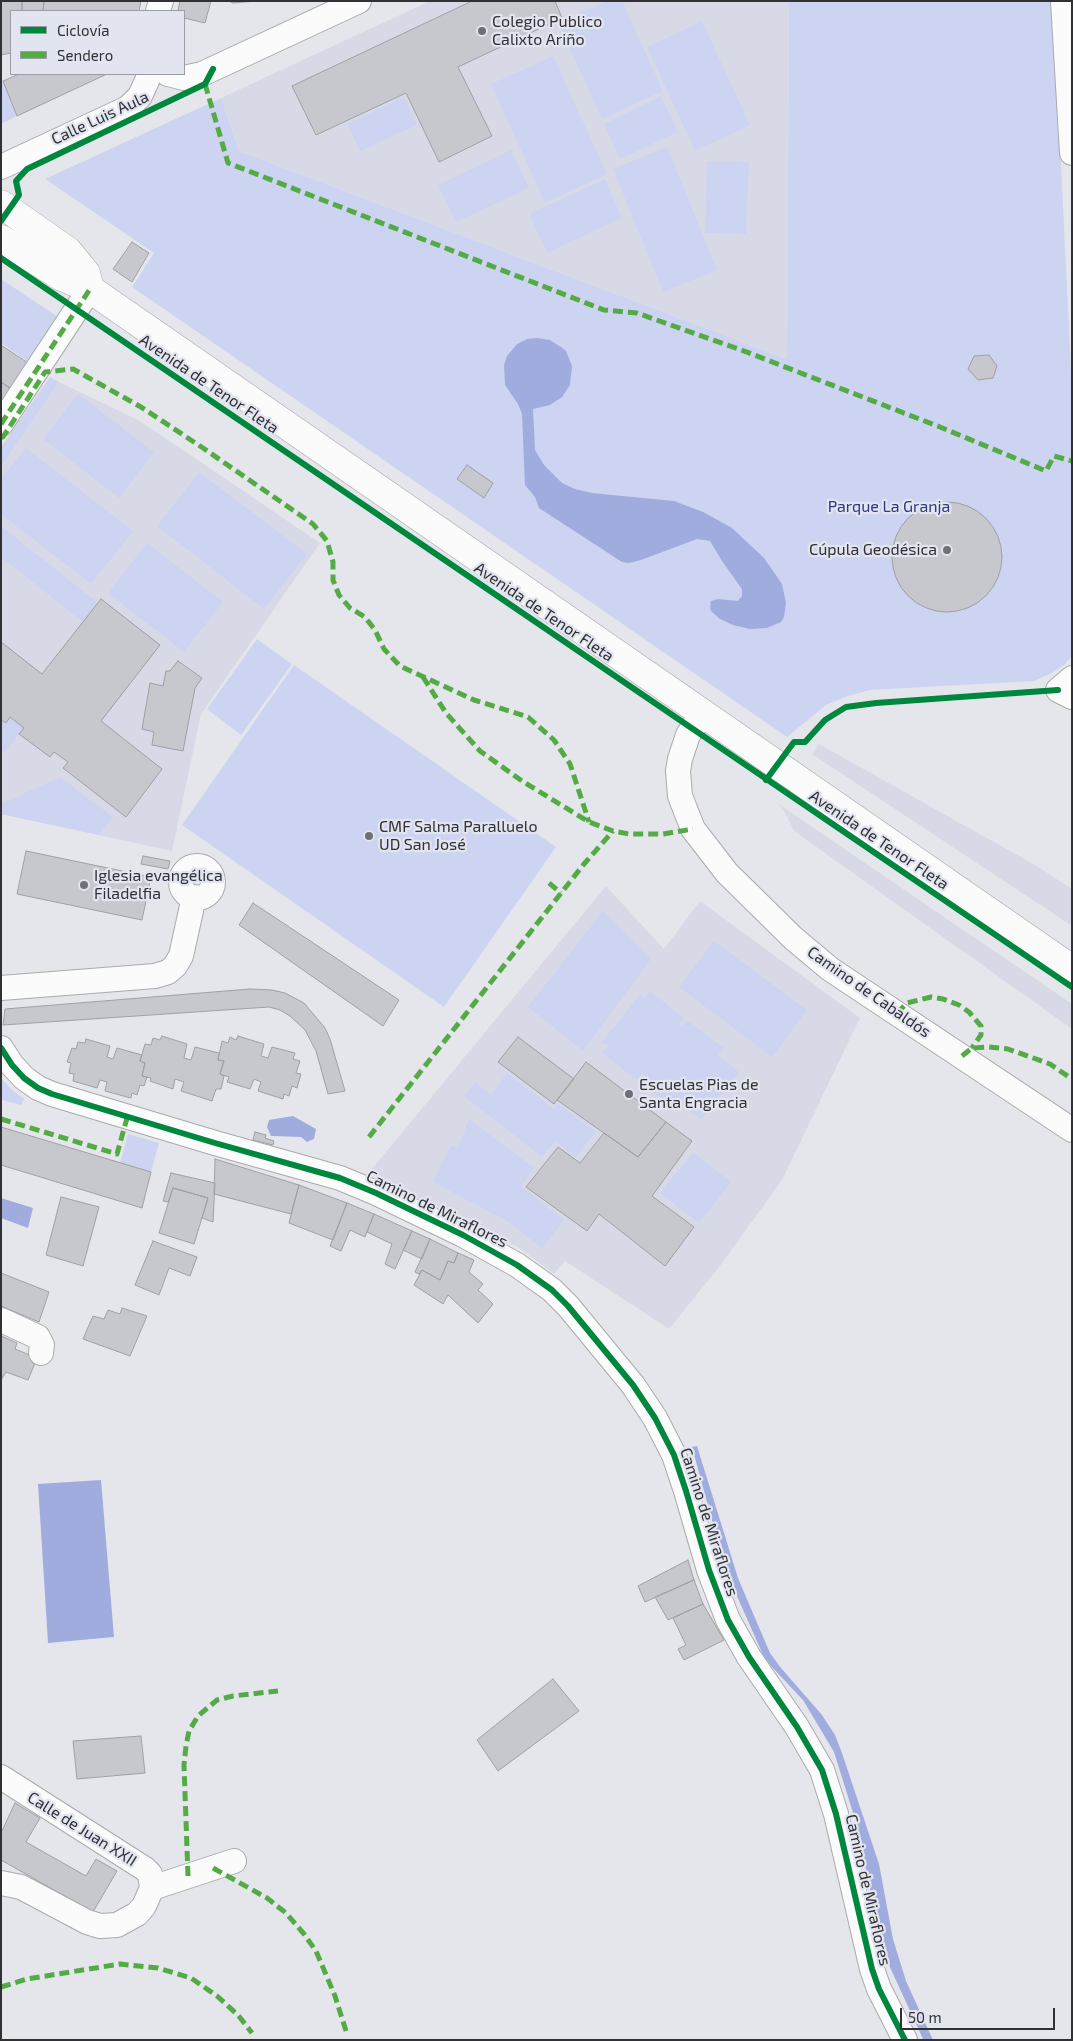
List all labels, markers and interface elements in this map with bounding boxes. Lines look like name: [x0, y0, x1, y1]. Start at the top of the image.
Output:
legend: [10, 10, 185, 75]
place label: Colegio Publico Calixto Ariño: [492, 12, 602, 50]
text: Ciclovía: [57, 21, 109, 39]
marker: Colegio Publico Calixto Ariño: [476, 25, 488, 37]
text: Sendero: [57, 46, 113, 64]
street label: Calle Luis Aula: [48, 87, 152, 149]
street label: Avenida de Tenor Fleta: [136, 330, 282, 438]
park label: Parque La Granja: [828, 497, 950, 517]
place label: Cúpula Geodésica: [809, 540, 937, 560]
marker: Cúpula Geodésica: [941, 544, 953, 556]
street label: Avenida de Tenor Fleta: [471, 558, 617, 666]
street label: Avenida de Tenor Fleta: [806, 786, 952, 894]
place label: CMF Salma Paralluelo UD San José: [379, 817, 538, 855]
marker: CMF Salma Paralluelo UD San José: [363, 830, 375, 842]
place label: Iglesia evangélica Filadelfia: [94, 866, 223, 904]
marker: Iglesia evangélica Filadelfia: [78, 879, 90, 891]
street label: Camino de Cabaldós: [804, 942, 934, 1042]
place label: Escuelas Pias de Santa Engracia: [639, 1075, 759, 1113]
marker: Escuelas Pias de Santa Engracia: [623, 1088, 635, 1100]
street label: Camino de Miraflores: [363, 1166, 511, 1252]
street label: Camino de Miraflores: [676, 1445, 742, 1599]
street label: Calle de Juan XXII: [24, 1788, 140, 1870]
street label: Camino de Miraflores: [841, 1812, 895, 1968]
scale bar: [903, 1998, 1058, 2030]
text: 50 m: [908, 2008, 942, 2026]

